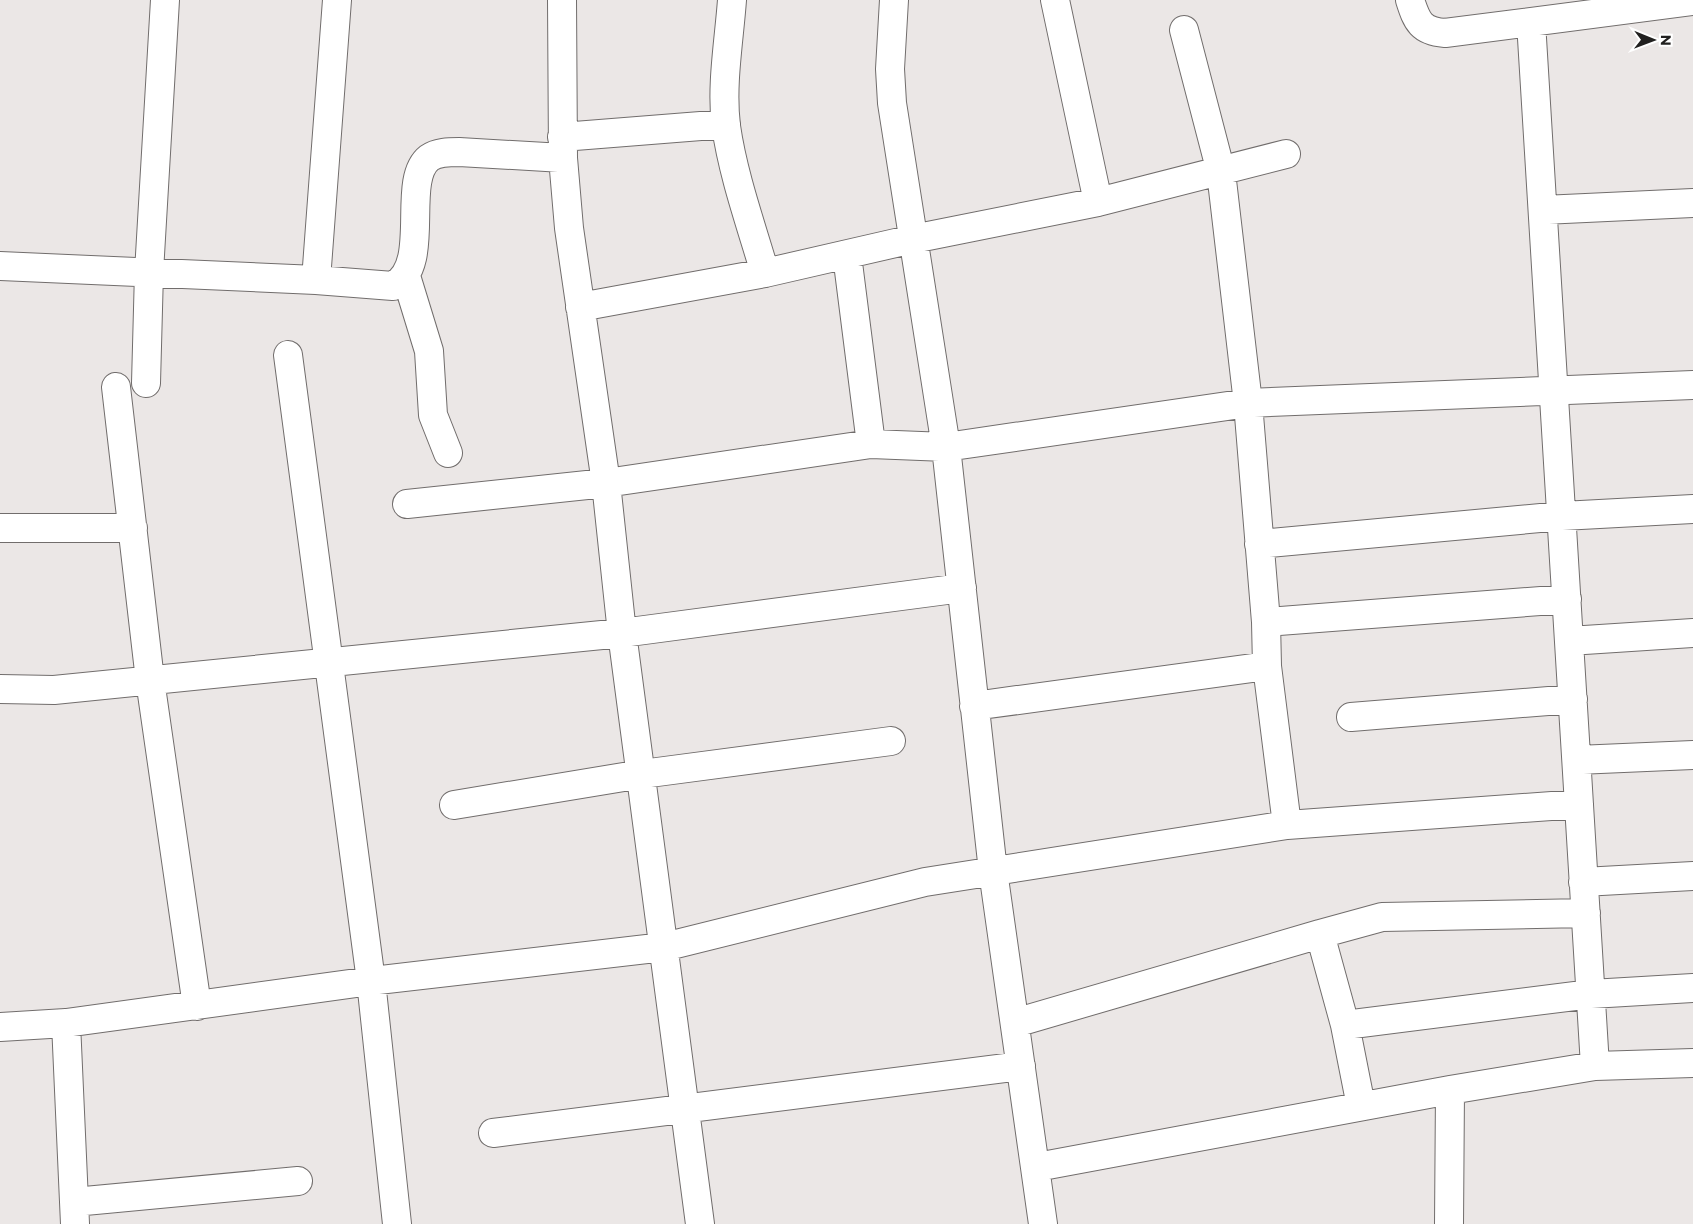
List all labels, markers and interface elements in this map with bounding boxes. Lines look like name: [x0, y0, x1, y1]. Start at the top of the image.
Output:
north arrow: [1628, 15, 1678, 65]
text: N: [1657, 34, 1675, 46]

